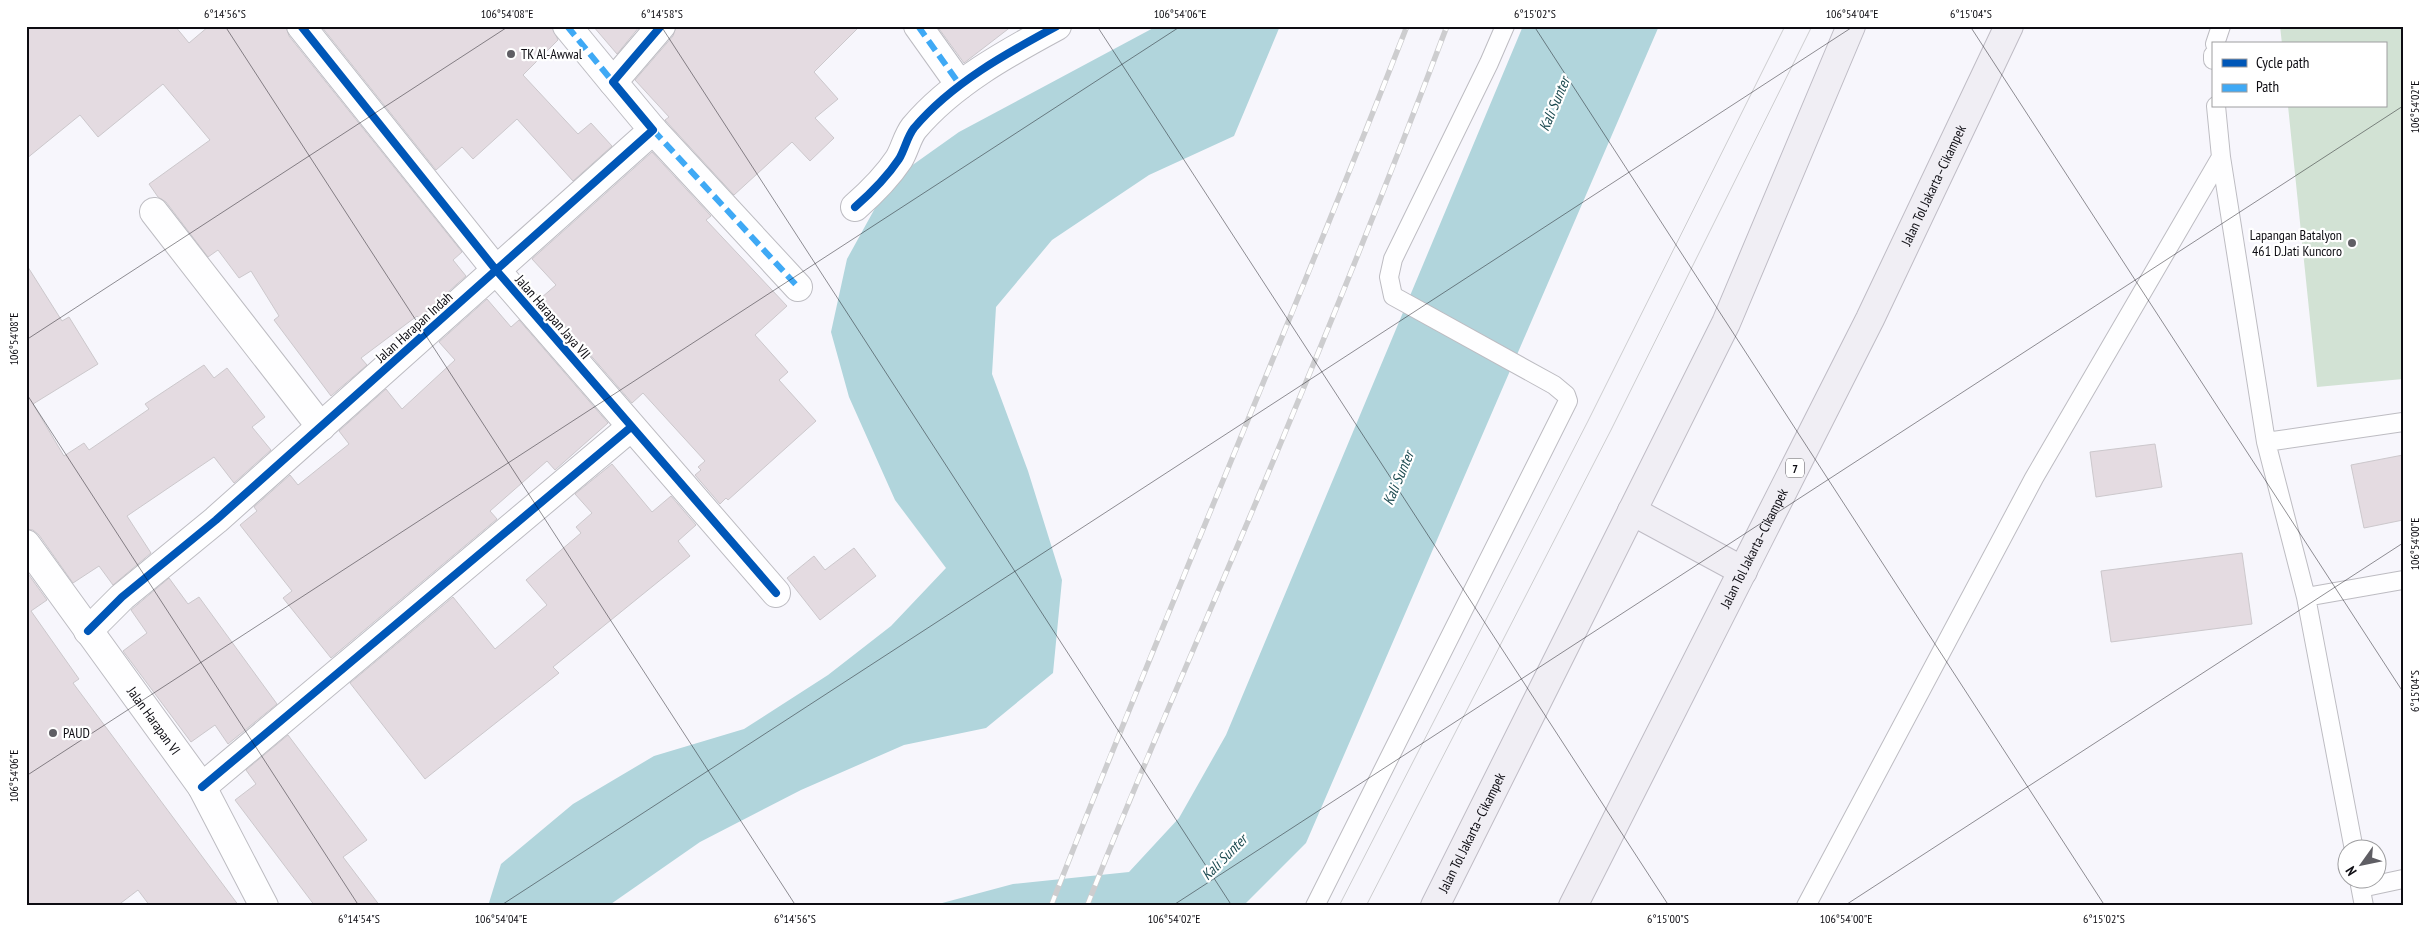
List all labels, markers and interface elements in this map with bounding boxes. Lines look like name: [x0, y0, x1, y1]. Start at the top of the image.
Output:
text: 6°14'56"S: [204, 6, 246, 21]
text: 106°54'08"E: [481, 6, 533, 21]
text: 6°14'58"S: [641, 6, 683, 21]
text: 106°54'06"E: [1154, 6, 1206, 21]
text: 6°15'02"S: [1514, 6, 1556, 21]
text: 106°54'04"E: [1826, 6, 1878, 21]
text: 6°15'04"S: [1950, 6, 1992, 21]
legend: [2212, 42, 2386, 108]
place label: TK Al-Awwal: [521, 45, 583, 63]
marker: TK Al-Awwal: [505, 48, 517, 60]
text: Cycle path: [2256, 53, 2309, 72]
water label: Kali Sunter: [1534, 72, 1575, 134]
text: Path: [2256, 77, 2279, 96]
text: 106°54'02"E: [2407, 81, 2422, 133]
street label: Jalan Tol Jakarta–Cikampek: [1897, 121, 1970, 249]
place label: Lapangan Batalyon 461 D.Jati Kuncoro: [2250, 226, 2342, 260]
marker: Lapangan Batalyon 461 D.Jati Kuncoro: [2346, 237, 2358, 249]
street label: Jalan Harapan Jaya VII: [511, 270, 594, 363]
street label: Jalan Harapan Indah: [371, 288, 456, 367]
text: 106°54'08"E: [6, 313, 21, 365]
water label: Kali Sunter: [1378, 446, 1419, 508]
road number: 7: [1786, 458, 1804, 478]
street label: Jalan Tol Jakarta–Cikampek: [1716, 485, 1792, 612]
text: 106°54'00"E: [2407, 518, 2422, 570]
text: 6°15'04"S: [2407, 670, 2422, 712]
street label: Jalan Harapan VI: [123, 682, 185, 758]
place label: PAUD: [63, 724, 90, 742]
marker: PAUD: [47, 727, 59, 739]
text: 106°54'06"E: [6, 750, 21, 802]
street label: Jalan Tol Jakarta–Cikampek: [1434, 769, 1509, 897]
water label: Kali Sunter: [1197, 829, 1252, 884]
north arrow: [2336, 840, 2386, 890]
text: N: [2341, 863, 2361, 879]
text: 6°14'54"S: [338, 911, 380, 926]
text: 106°54'04"E: [475, 911, 527, 926]
text: 6°14'56"S: [774, 911, 816, 926]
text: 106°54'02"E: [1148, 911, 1200, 926]
text: 6°15'00"S: [1647, 911, 1689, 926]
text: 106°54'00"E: [1820, 911, 1872, 926]
text: 6°15'02"S: [2083, 911, 2125, 926]

